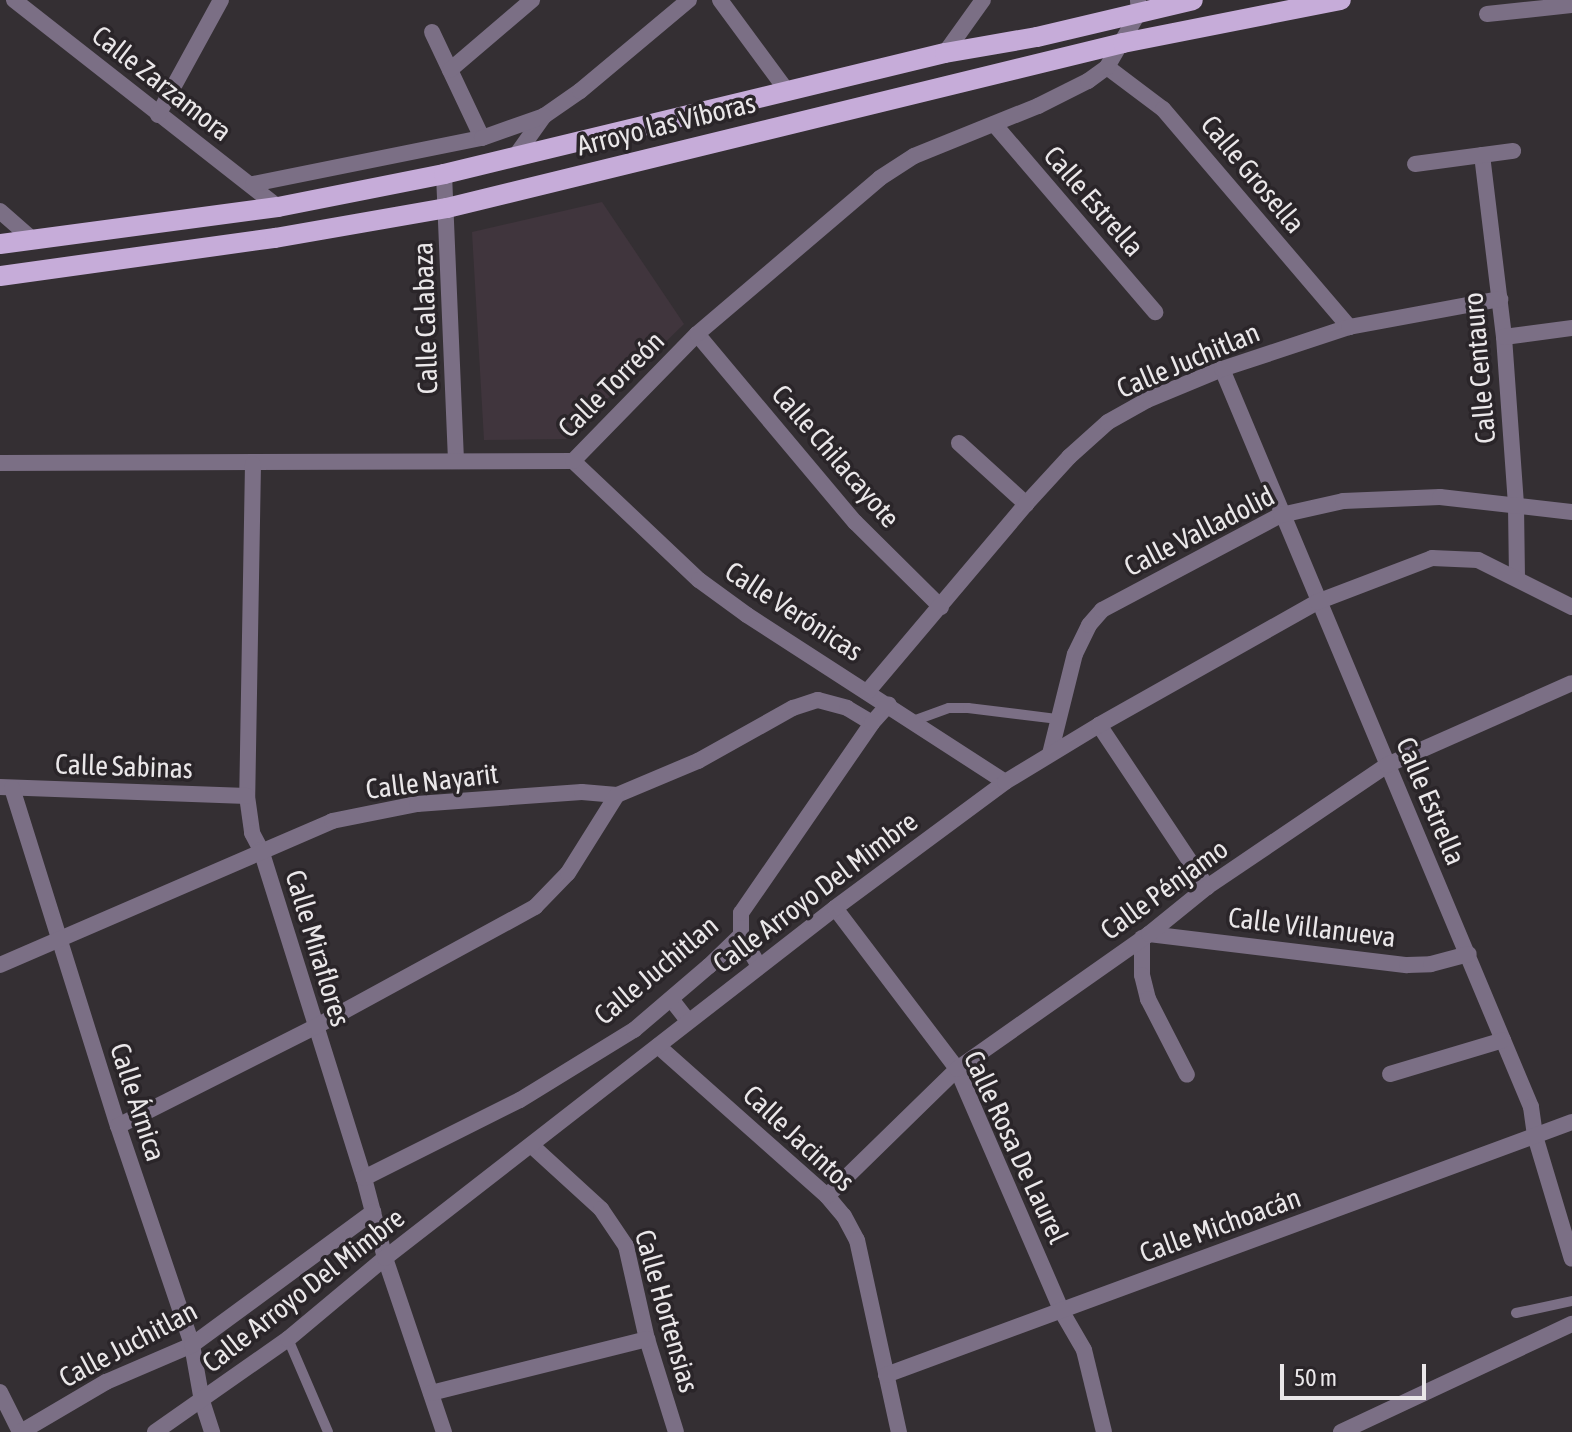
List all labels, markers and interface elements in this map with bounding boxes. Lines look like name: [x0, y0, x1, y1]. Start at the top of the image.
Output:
street label: Calle Zarzamora: [86, 18, 238, 148]
street label: Arroyo las Víboras: [573, 86, 759, 162]
street label: Calle Grosella: [1194, 108, 1312, 240]
street label: Calle Estrella: [1037, 139, 1151, 263]
street label: Calle Calabaza: [406, 241, 444, 395]
street label: Calle Centauro: [1456, 291, 1502, 445]
street label: Calle Juchitlan: [1112, 315, 1264, 405]
street label: Calle Torreón: [551, 324, 671, 444]
street label: Calle Chilacayote: [765, 378, 907, 534]
street label: Calle Valladolid: [1118, 479, 1280, 583]
street label: Calle Verónicas: [719, 554, 869, 668]
street label: Calle Estrella: [1389, 732, 1473, 870]
street label: Calle Sabinas: [55, 747, 193, 785]
street label: Calle Nayarit: [364, 756, 500, 806]
street label: Calle Arroyo Del Mimbre: [706, 804, 924, 980]
street label: Calle Pénjamo: [1094, 832, 1234, 946]
street label: Calle Miraflores: [278, 866, 358, 1030]
street label: Calle Villanueva: [1226, 900, 1398, 954]
street label: Calle Juchitlan: [587, 908, 725, 1032]
street label: Calle Árnica: [103, 1039, 173, 1165]
street label: Calle Rosa De Laurel: [957, 1045, 1075, 1249]
street label: Calle Jacintos: [736, 1078, 862, 1198]
street label: Calle Michoacán: [1135, 1180, 1305, 1270]
street label: Calle Arroyo Del Mimbre: [195, 1201, 411, 1379]
street label: Calle Hortensias: [628, 1226, 706, 1396]
street label: Calle Juchitlan: [53, 1294, 203, 1394]
scale bar: [1284, 1348, 1430, 1398]
text: 50 m: [1294, 1364, 1337, 1391]

